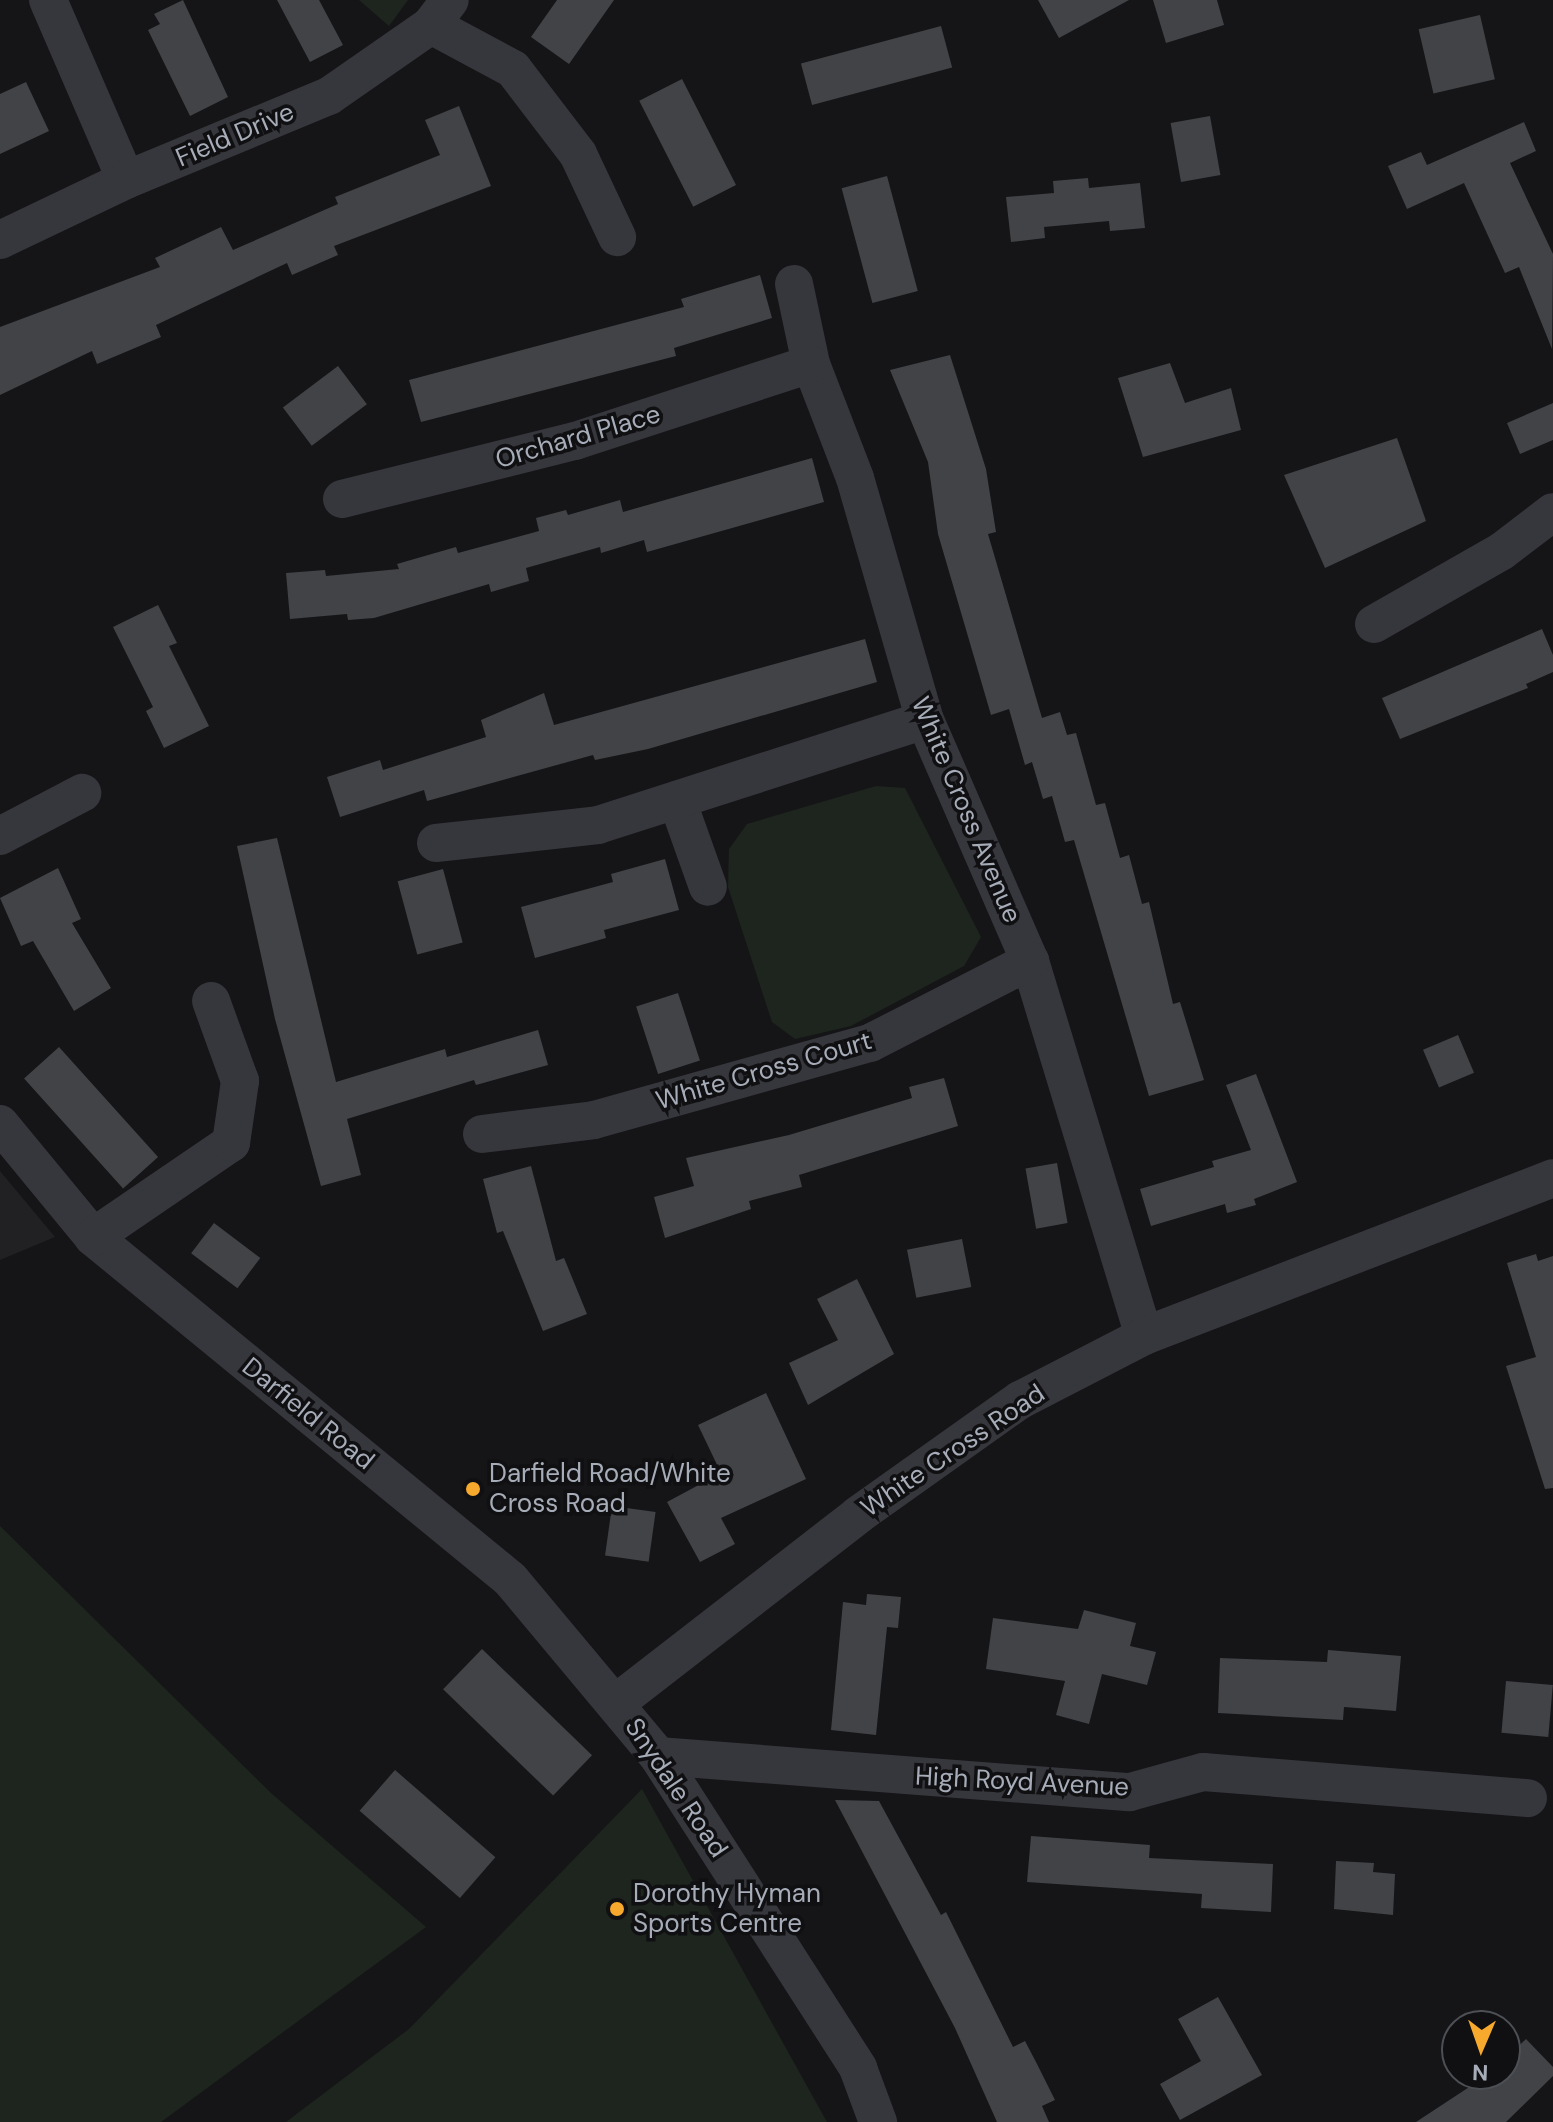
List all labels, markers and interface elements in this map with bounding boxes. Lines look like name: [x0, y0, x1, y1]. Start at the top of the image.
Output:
street label: Field Drive: [171, 96, 299, 174]
street label: Orchard Place: [492, 399, 664, 475]
street label: White Cross Avenue: [904, 692, 1028, 928]
street label: White Cross Court: [653, 1025, 875, 1117]
street label: Darfield Road: [236, 1351, 380, 1477]
street label: White Cross Road: [855, 1378, 1051, 1524]
place label: Darfield Road/White Cross Road: [489, 1458, 731, 1520]
marker: Darfield Road/White Cross Road: [464, 1480, 482, 1498]
street label: Snydale Road: [618, 1712, 734, 1864]
street label: High Royd Avenue: [914, 1761, 1130, 1803]
place label: Dorothy Hyman Sports Centre: [633, 1878, 821, 1940]
marker: Dorothy Hyman Sports Centre: [608, 1900, 626, 1918]
north arrow: [1441, 2010, 1521, 2090]
text: N: [1472, 2058, 1489, 2087]

